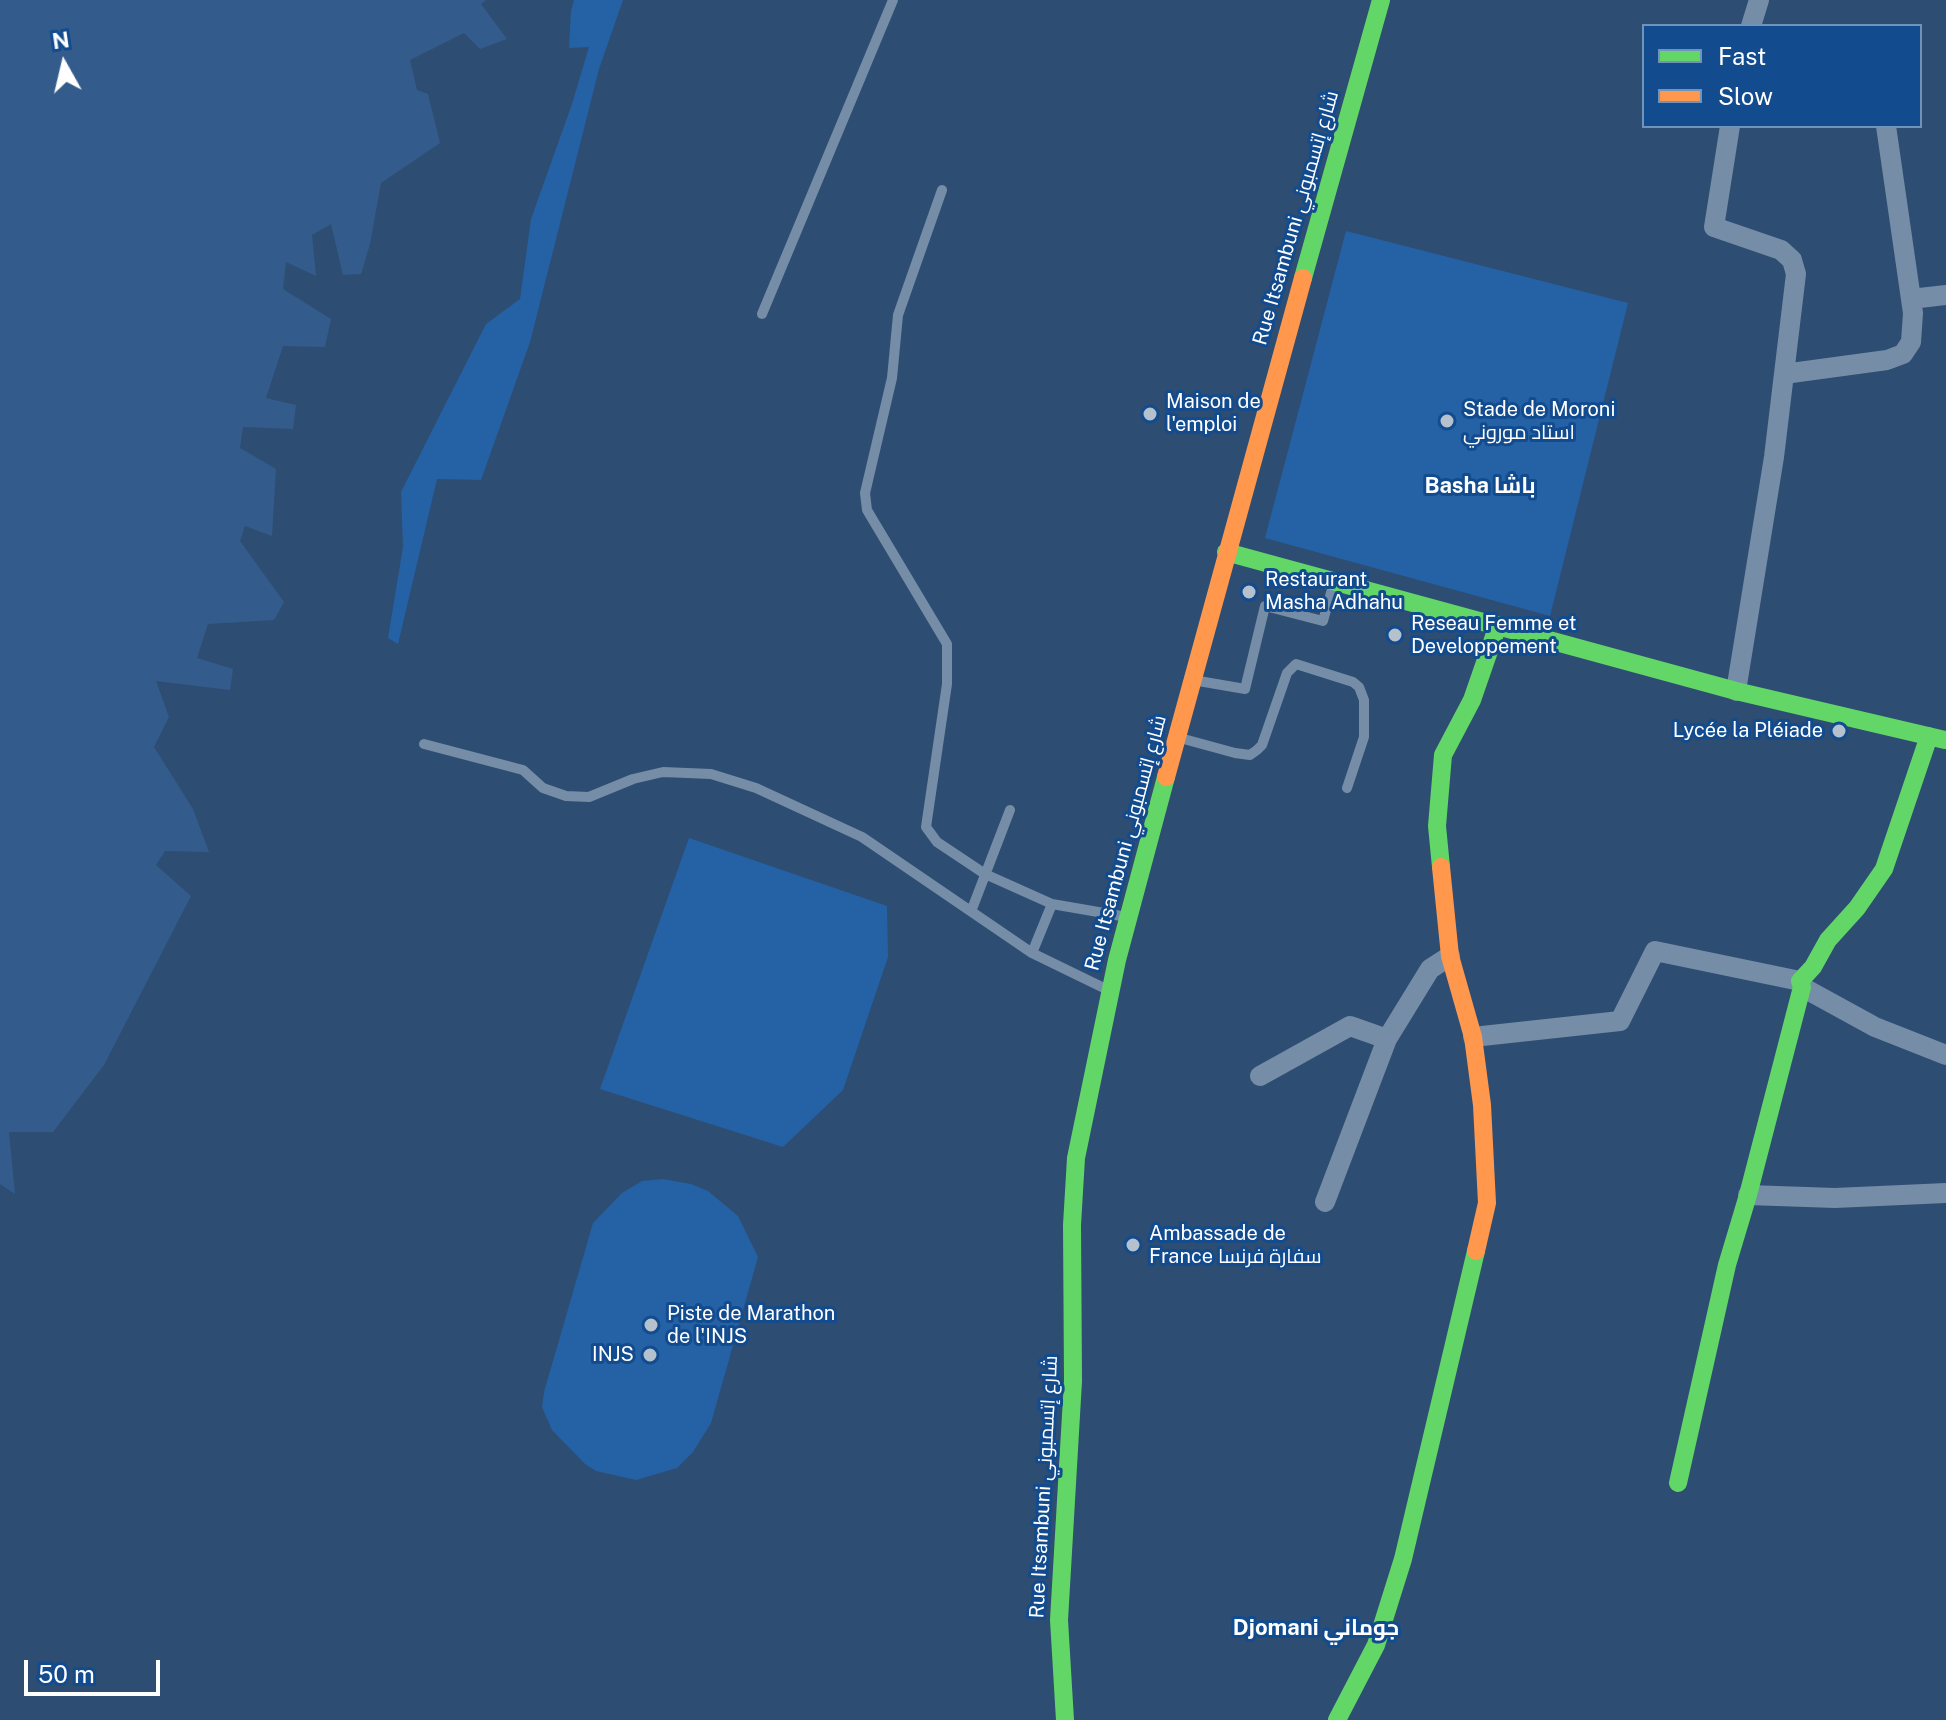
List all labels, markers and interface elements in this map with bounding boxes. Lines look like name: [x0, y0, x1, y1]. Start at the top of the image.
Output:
north arrow: [24, 24, 104, 104]
legend: [1642, 24, 1922, 128]
text: N: [50, 26, 71, 54]
text: Fast: [1718, 42, 1766, 70]
text: Slow: [1718, 82, 1773, 110]
street label: Rue Itsambuni شارع إتسمبوني: [1248, 88, 1344, 348]
place label: Maison de l'emploi: [1166, 390, 1261, 437]
place label: Stade de Moroni استاد موروني: [1463, 398, 1615, 445]
marker: Maison de l'emploi: [1141, 405, 1159, 423]
marker: Stade de Moroni استاد موروني: [1438, 412, 1456, 430]
district label: Basha باشا: [1424, 473, 1536, 499]
place label: Restaurant Masha Adhahu: [1265, 568, 1403, 615]
marker: Restaurant Masha Adhahu: [1240, 583, 1258, 601]
place label: Reseau Femme et Developpement: [1411, 612, 1577, 659]
marker: Reseau Femme et Developpement: [1386, 626, 1404, 644]
street label: Rue Itsambuni شارع إتسمبوني: [1080, 713, 1172, 973]
place label: Lycée la Pléiade: [1673, 719, 1823, 743]
marker: Lycée la Pléiade: [1830, 722, 1848, 740]
place label: Ambassade de France سفارة فرنسا: [1149, 1222, 1322, 1269]
marker: Ambassade de France سفارة فرنسا: [1124, 1236, 1142, 1254]
place label: Piste de Marathon de l'INJS: [667, 1302, 835, 1349]
marker: Piste de Marathon de l'INJS: [642, 1316, 660, 1334]
place label: INJS: [592, 1343, 634, 1367]
marker: INJS: [641, 1346, 659, 1364]
street label: Rue Itsambuni شارع إتسمبوني: [1025, 1355, 1063, 1619]
district label: Djomani جوماني: [1233, 1615, 1399, 1641]
scale bar: [28, 1644, 164, 1694]
text: 50 m: [38, 1660, 95, 1688]

